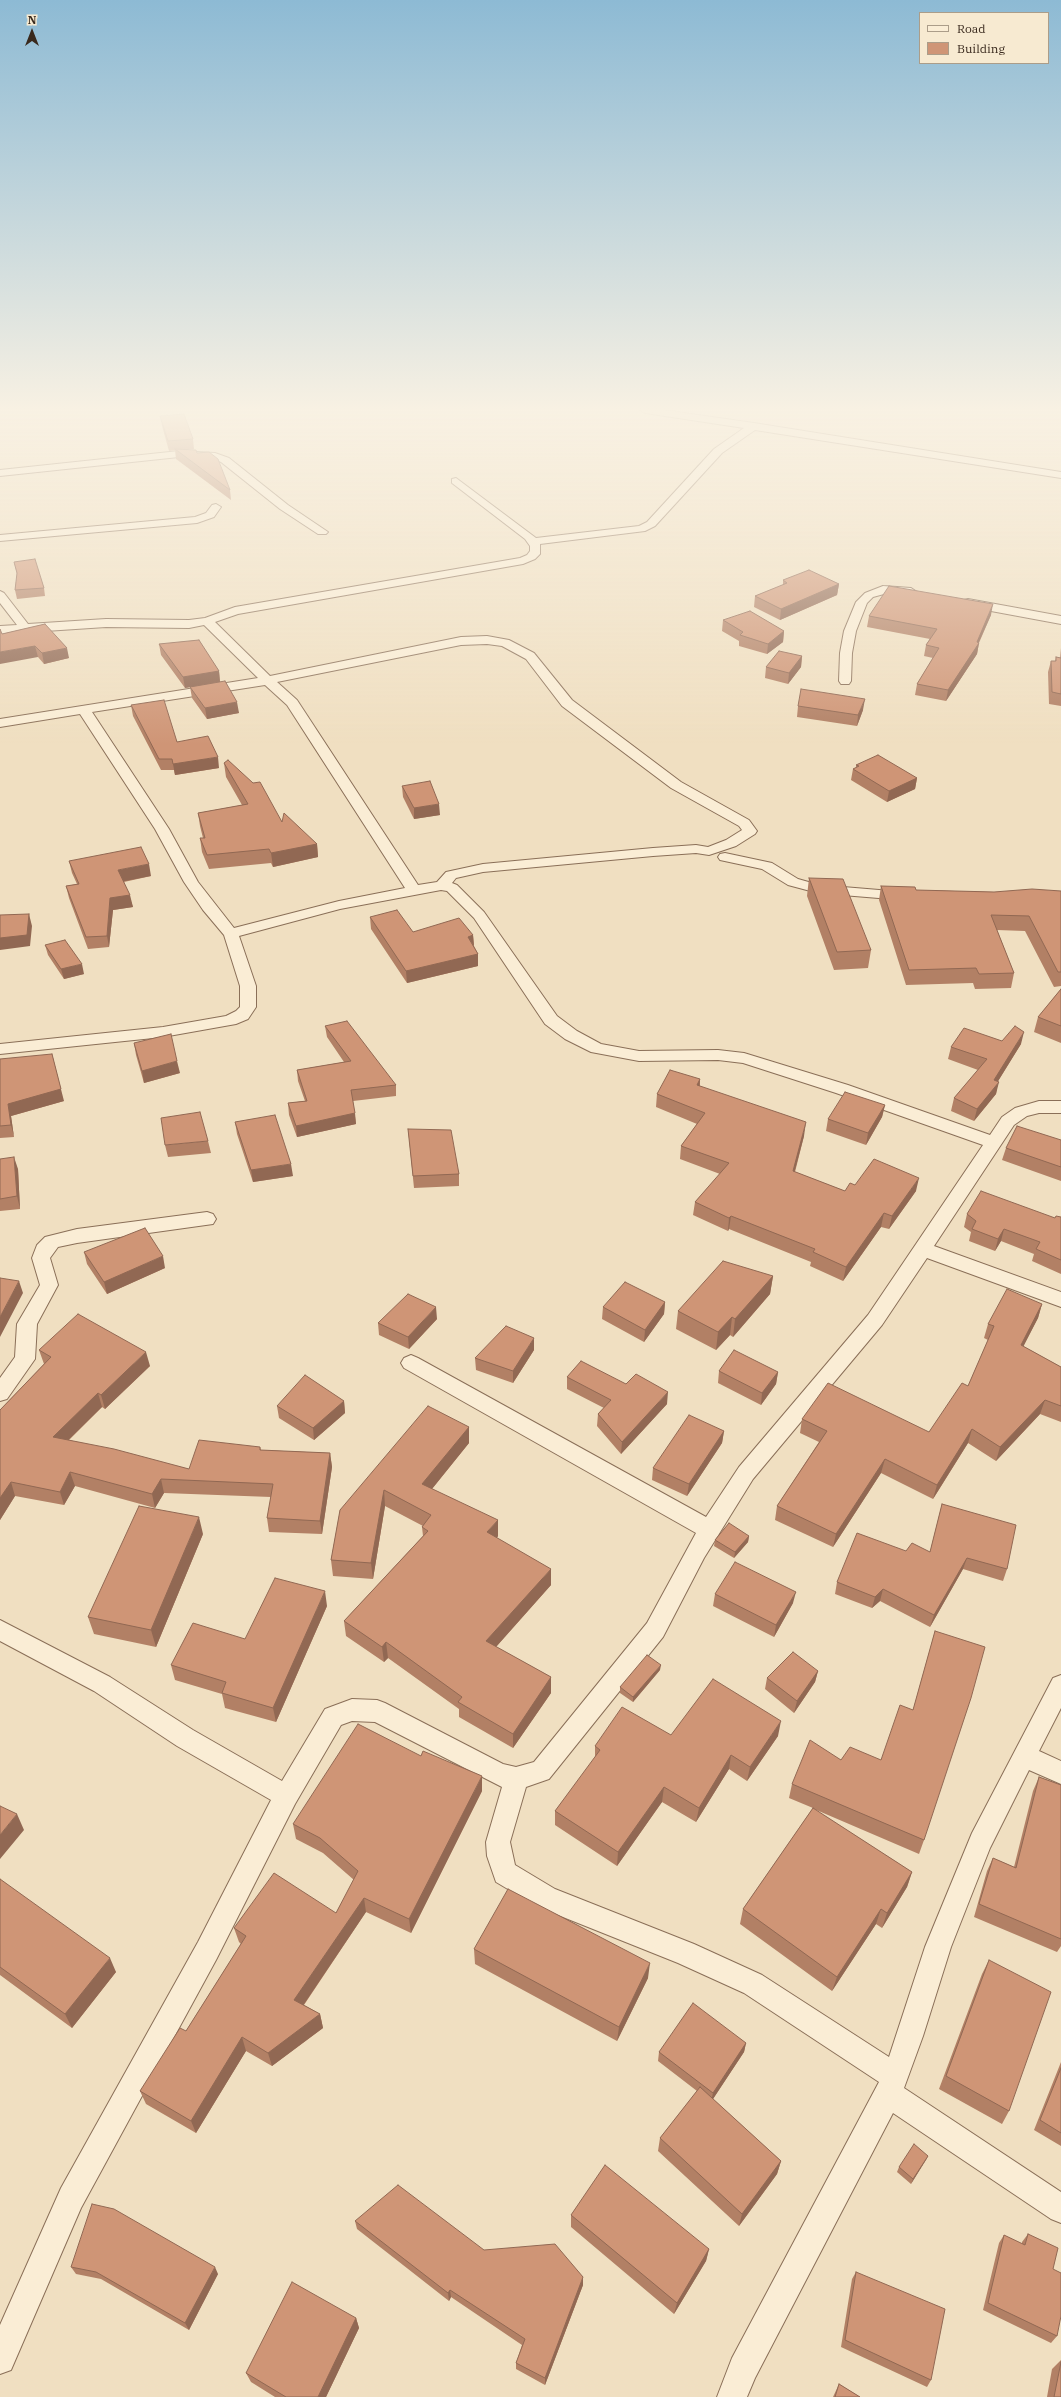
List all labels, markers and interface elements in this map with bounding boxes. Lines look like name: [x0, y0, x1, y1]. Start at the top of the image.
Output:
north arrow: [12, 12, 52, 52]
legend: [919, 12, 1049, 64]
text: N: [28, 13, 36, 27]
text: Road: [957, 21, 986, 36]
text: Building: [957, 41, 1005, 56]

